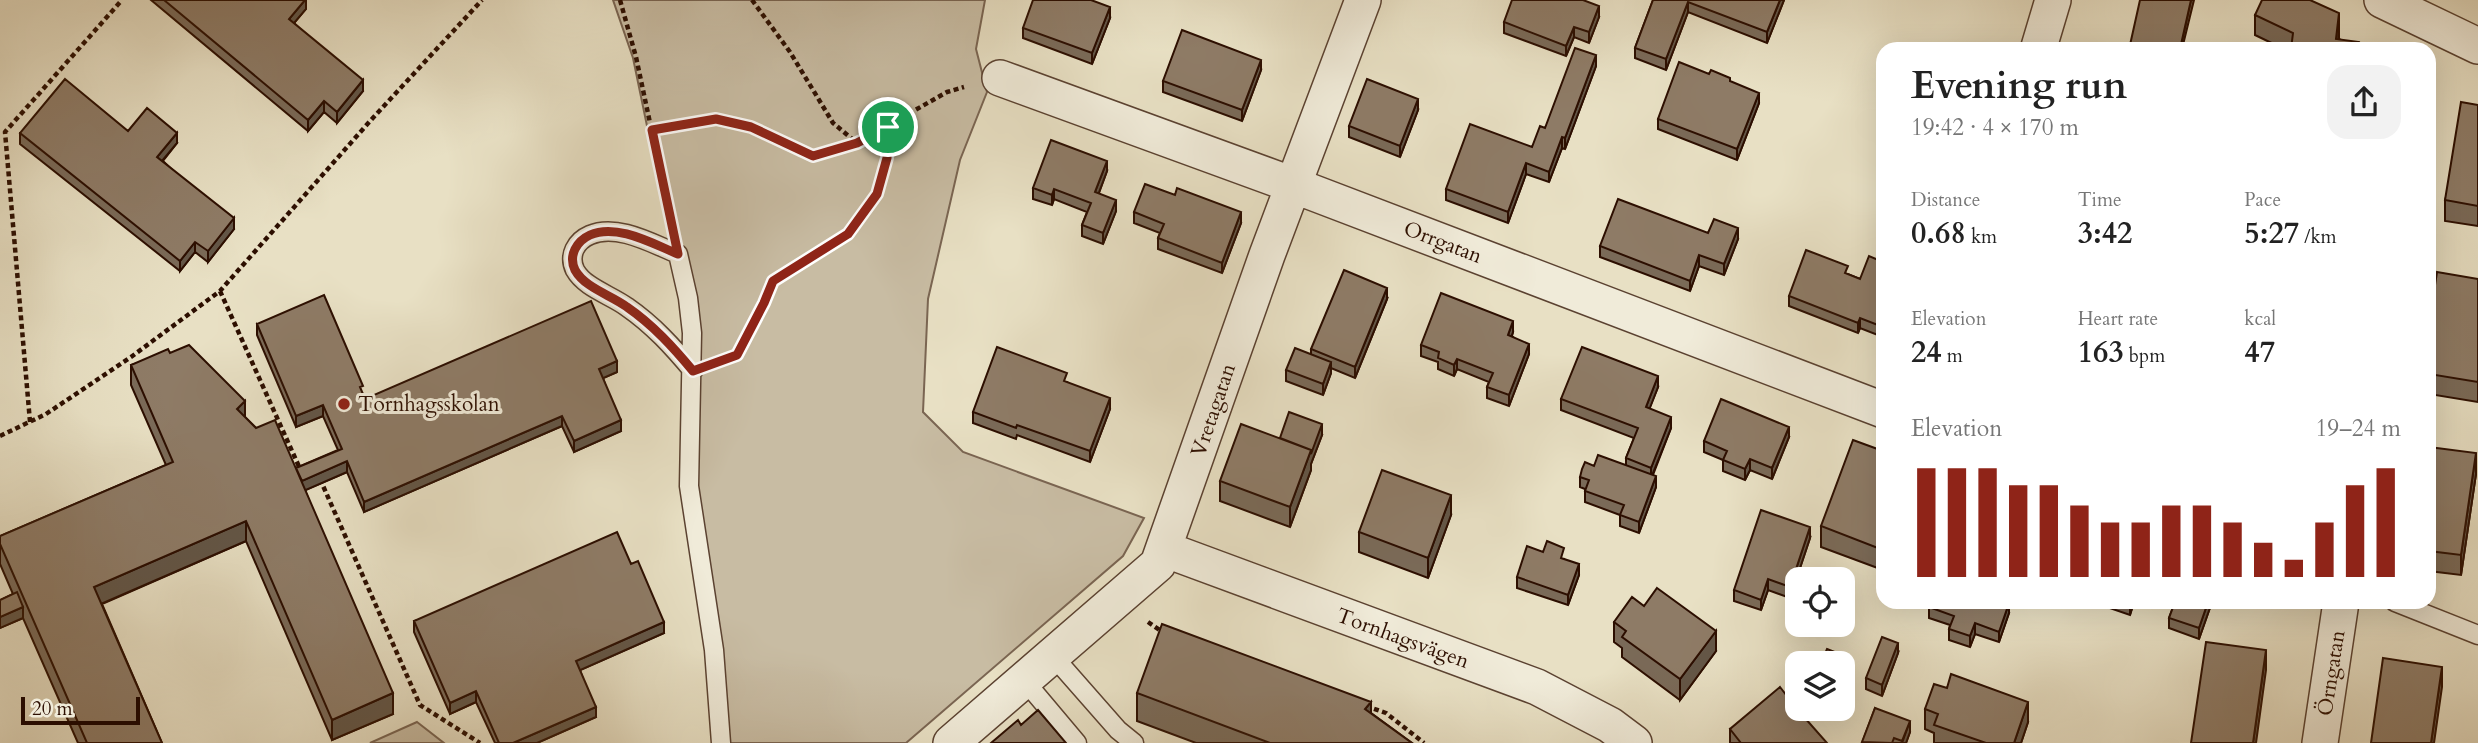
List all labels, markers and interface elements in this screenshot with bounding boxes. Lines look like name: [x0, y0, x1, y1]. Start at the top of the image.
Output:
text: Evening run: [1911, 60, 2127, 112]
button: share: [2327, 65, 2401, 139]
pin: [858, 97, 918, 157]
icon: arrive: [869, 108, 907, 146]
text: 19:42 · 4 × 170 m: [1911, 112, 2079, 143]
text: Distance: [1911, 187, 1980, 213]
text: Time: [2078, 187, 2122, 213]
text: Pace: [2244, 187, 2281, 213]
text: 0.68: [1911, 213, 1966, 254]
text: 3:42: [2078, 213, 2132, 254]
text: 5:27: [2244, 213, 2299, 254]
street label: Orrgatan: [1399, 214, 1486, 271]
text: km: [1966, 224, 1997, 250]
text: /km: [2299, 224, 2337, 250]
text: Elevation: [1911, 306, 1986, 332]
text: Heart rate: [2078, 306, 2158, 332]
text: kcal: [2244, 306, 2276, 332]
text: 24: [1911, 332, 1942, 373]
text: 163: [2078, 332, 2124, 373]
text: 47: [2244, 332, 2275, 373]
text: m: [1942, 343, 1963, 369]
text: bpm: [2124, 343, 2165, 369]
street label: Vretagatan: [1184, 360, 1243, 461]
place label: Tornhagsskolan: [358, 390, 500, 419]
marker: Tornhagsskolan: [336, 396, 352, 412]
text: Elevation: [1911, 413, 2002, 444]
text: 19–24 m: [2316, 413, 2401, 444]
map controls: [1785, 567, 1855, 721]
button: locate: [1785, 567, 1855, 637]
street label: Tornhagsvägen: [1333, 601, 1473, 676]
street label: Örngatan: [2310, 628, 2353, 718]
button: layers: [1785, 651, 1855, 721]
scale bar: [21, 694, 140, 726]
text: 20 m: [32, 696, 73, 722]

